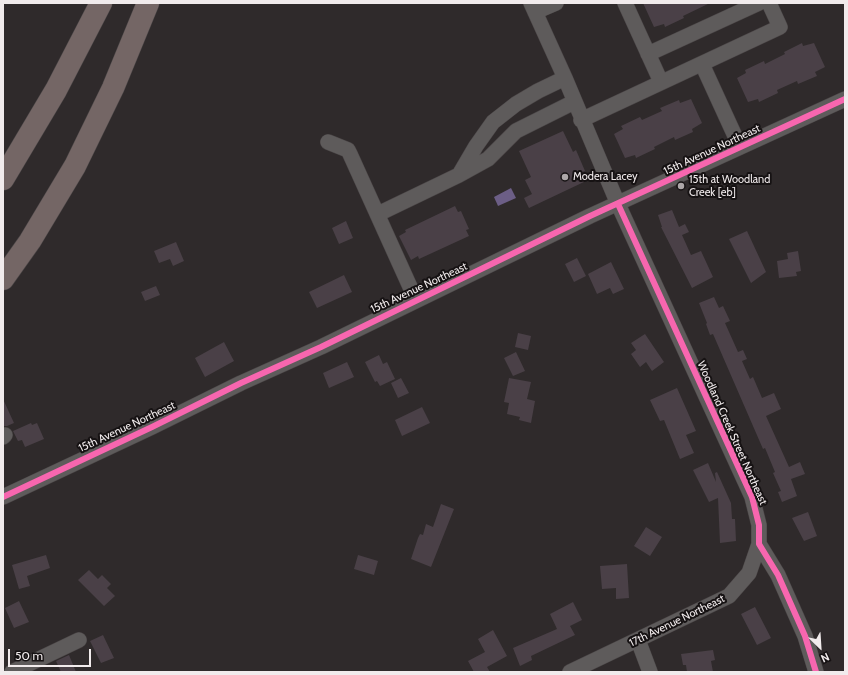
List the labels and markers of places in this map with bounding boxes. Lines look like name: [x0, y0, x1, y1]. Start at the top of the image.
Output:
place label: Modera Lacey: [573, 170, 638, 184]
marker: Modera Lacey: [560, 172, 570, 182]
place label: 15th at Woodland Creek [eb]: [689, 173, 770, 199]
marker: 15th at Woodland Creek [eb]: [676, 181, 686, 191]

